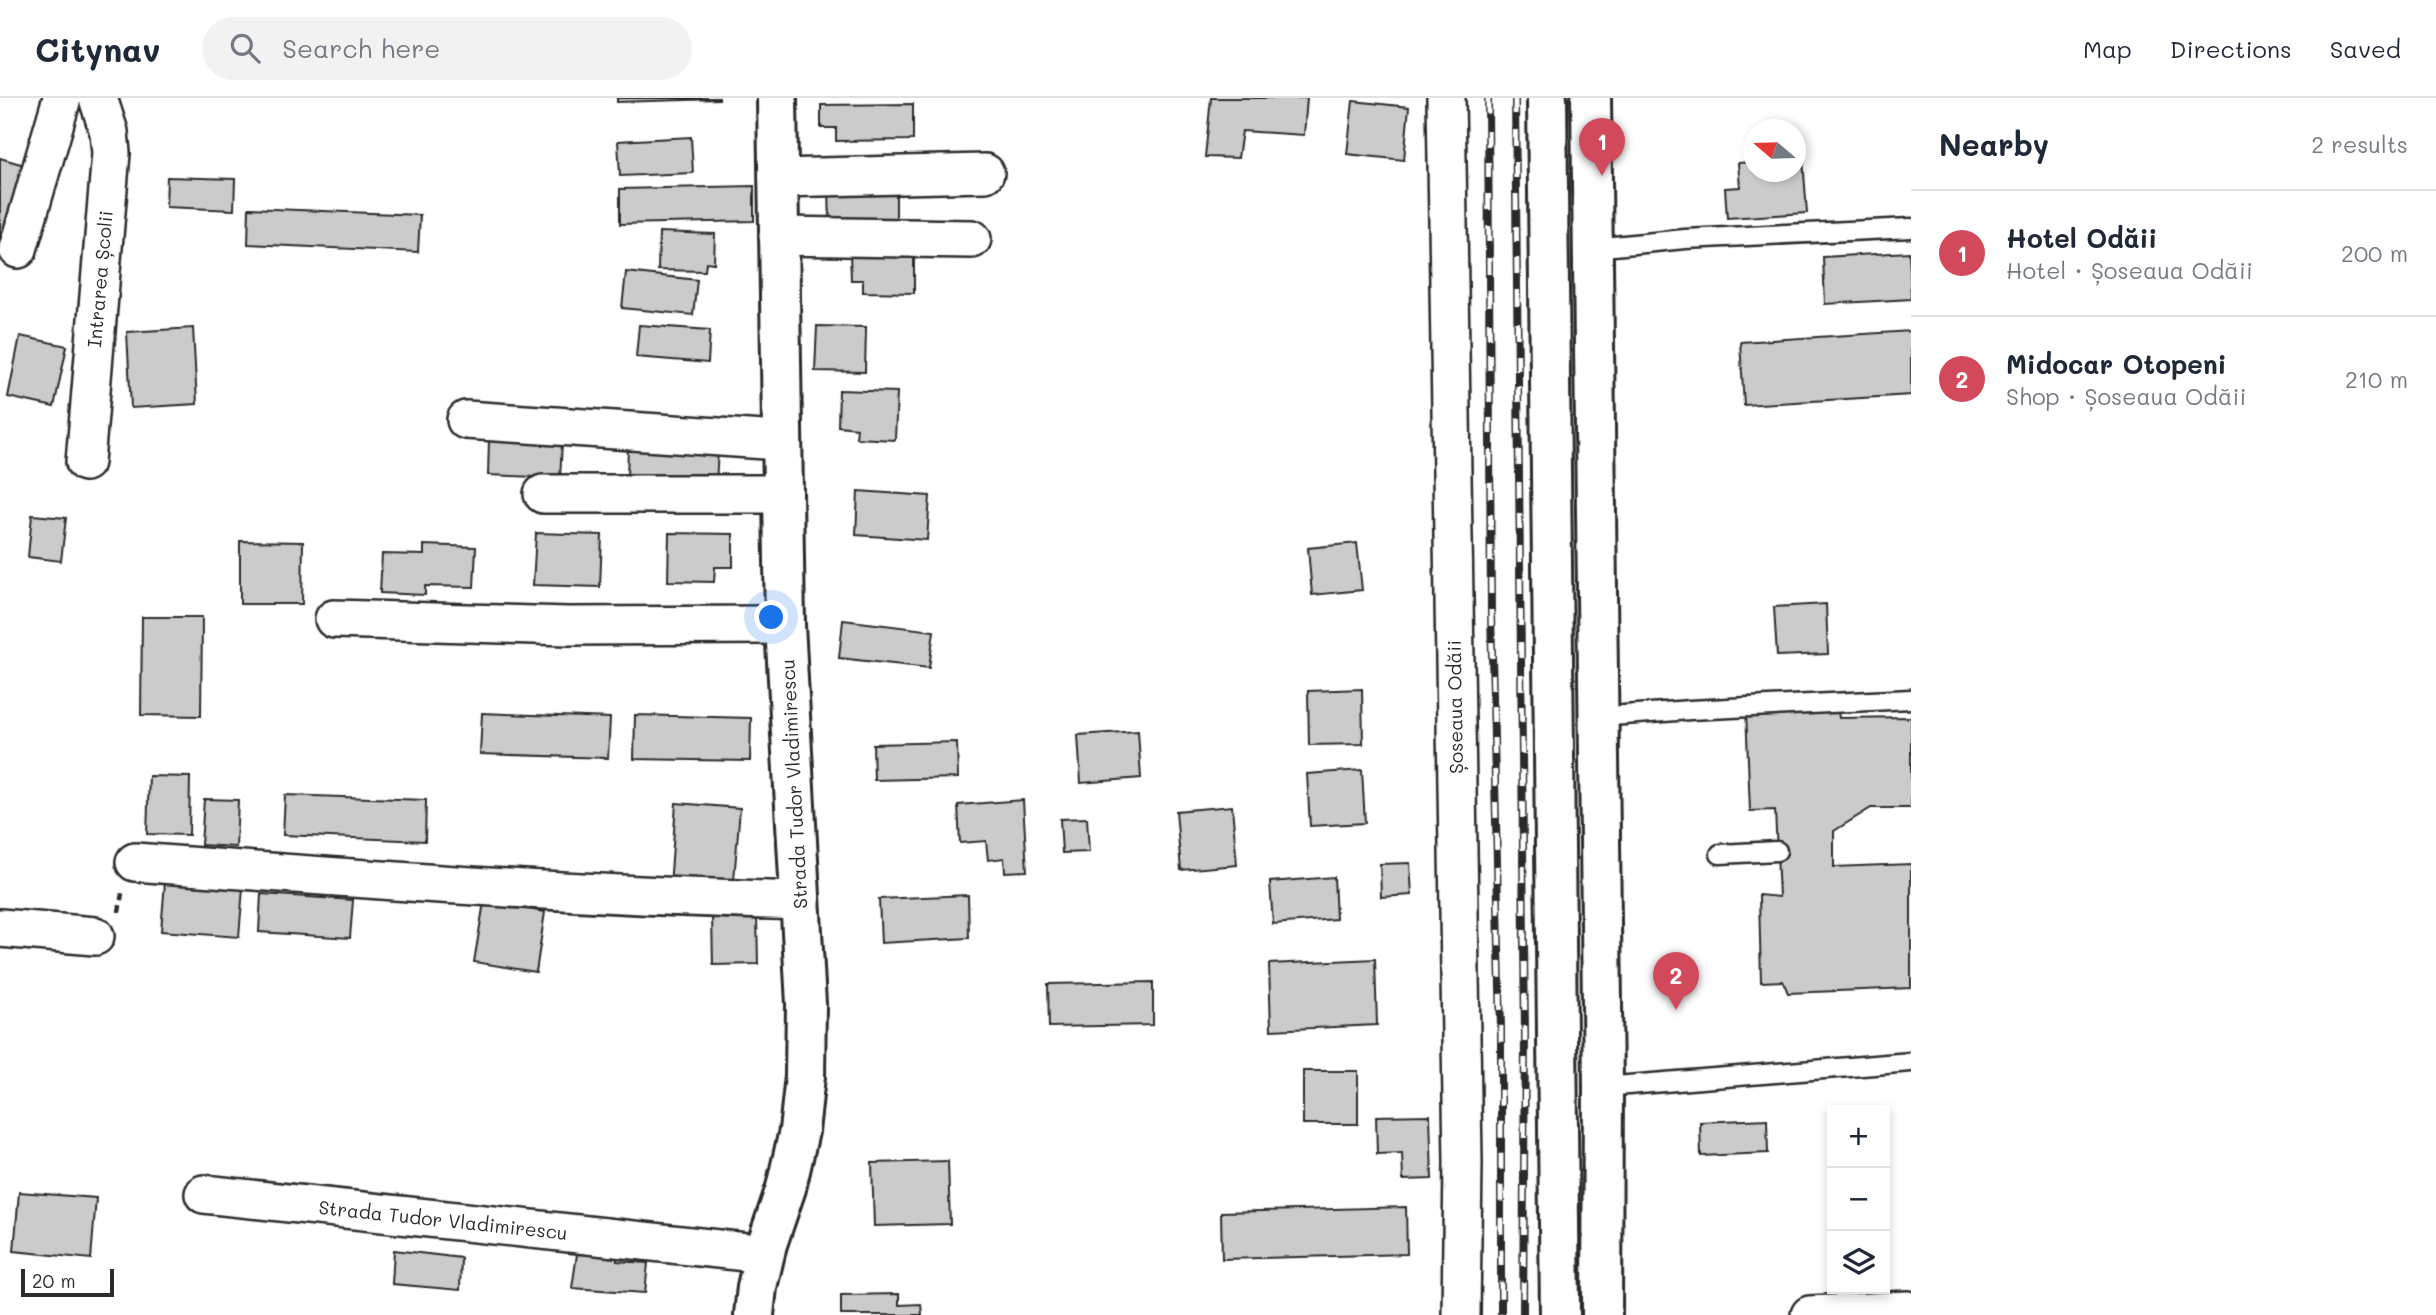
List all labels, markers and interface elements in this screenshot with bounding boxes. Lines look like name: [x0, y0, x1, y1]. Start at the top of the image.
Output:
search box: [202, 17, 692, 80]
text: Citynav: [35, 27, 160, 70]
icon: search: [226, 29, 264, 67]
text: Search here: [282, 31, 440, 65]
text: Map: [2083, 33, 2132, 64]
text: Directions: [2170, 33, 2292, 64]
text: Saved: [2330, 33, 2401, 64]
pin: 1: [1579, 118, 1625, 176]
north arrow: [1743, 119, 1806, 182]
text: Nearby: [1939, 124, 2049, 164]
text: 2 results: [2311, 129, 2408, 159]
street label: Intrarea Școlii: [81, 209, 119, 349]
text: Hotel Odăii: [2006, 221, 2157, 255]
text: 1: [1957, 238, 1967, 268]
text: 200 m: [2341, 238, 2408, 268]
text: Hotel · Șoseaua Odăii: [2006, 255, 2253, 285]
text: Midocar Otopeni: [2006, 347, 2227, 381]
text: 2: [1956, 364, 1968, 394]
text: 210 m: [2345, 364, 2408, 394]
text: Shop · Șoseaua Odăii: [2006, 381, 2246, 411]
your location: [754, 600, 788, 634]
street label: Șoseaua Odăii: [1441, 640, 1469, 774]
street label: Strada Tudor Vladimirescu: [774, 659, 813, 910]
pin: 2: [1653, 952, 1699, 1010]
map controls: [1827, 1105, 1890, 1294]
button: +: [1827, 1105, 1890, 1168]
button: −: [1827, 1168, 1890, 1231]
street label: Strada Tudor Vladimirescu: [317, 1194, 569, 1245]
button: layers: [1827, 1231, 1890, 1294]
scale bar: [21, 1266, 114, 1298]
text: 20 m: [32, 1268, 76, 1293]

